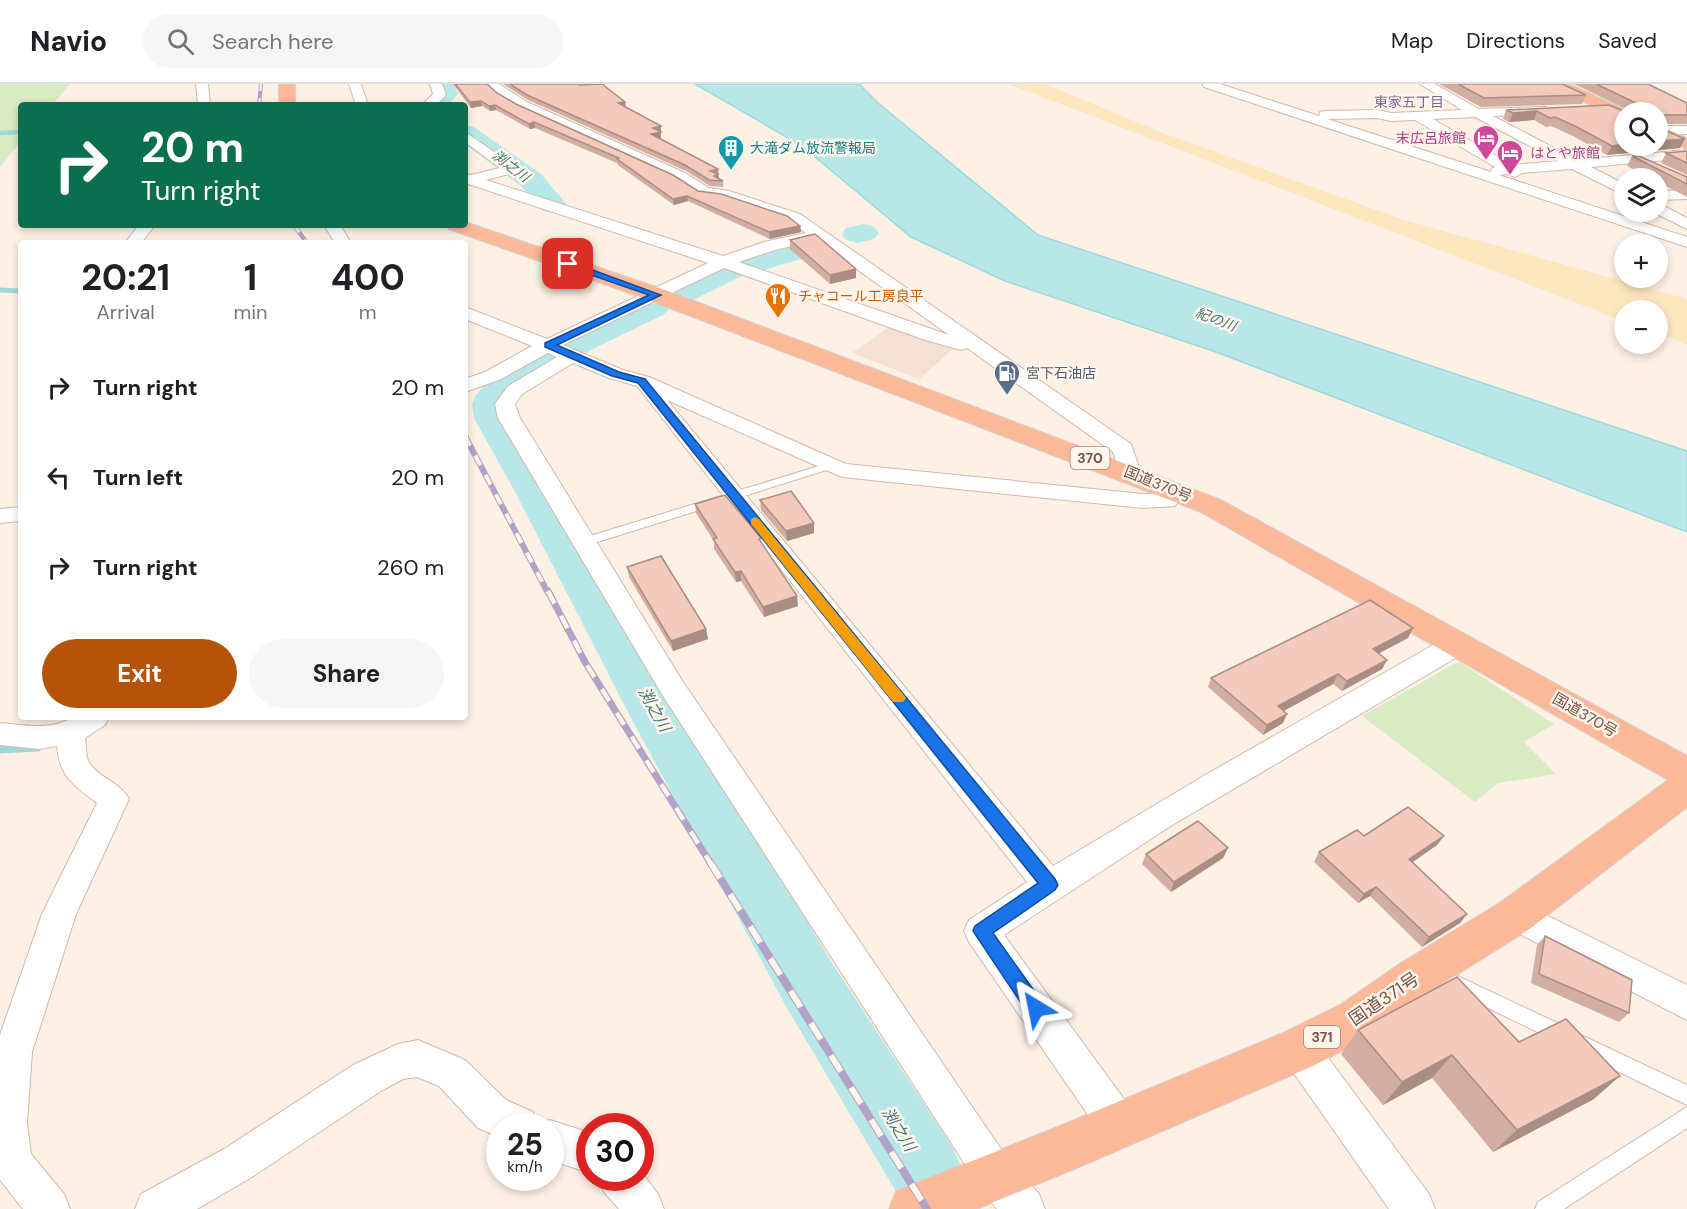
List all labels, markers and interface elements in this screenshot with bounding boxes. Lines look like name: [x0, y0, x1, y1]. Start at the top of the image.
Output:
search box: [143, 14, 563, 68]
text: Navio: [30, 23, 107, 60]
icon: search: [164, 25, 197, 58]
text: Search here: [212, 27, 333, 56]
text: Map: [1391, 27, 1433, 55]
text: Directions: [1466, 27, 1565, 55]
text: Saved: [1598, 27, 1657, 55]
district label: 東家五丁目: [1374, 93, 1444, 111]
map controls: [1614, 102, 1668, 354]
button: search: [1614, 102, 1668, 156]
text: 20 m: [141, 120, 244, 175]
hotel icon: 末広呂旅館: [1471, 123, 1501, 161]
icon: right: [42, 126, 120, 204]
place label: 末広呂旅館: [1396, 129, 1466, 147]
building icon: 大滝ダム放流警報局: [716, 133, 746, 171]
hotel icon: はとや旅館: [1495, 138, 1525, 176]
place label: 大滝ダム放流警報局: [750, 139, 876, 157]
place label: はとや旅館: [1530, 144, 1600, 162]
water label: 渕之川: [489, 146, 535, 187]
button: layers: [1614, 168, 1668, 222]
text: Turn right: [141, 173, 261, 208]
button: +: [1614, 234, 1668, 288]
pin: [542, 238, 593, 289]
icon: arrive: [551, 247, 584, 280]
text: 20:21: [81, 254, 170, 301]
text: 1: [244, 254, 257, 301]
text: 400: [331, 254, 405, 301]
restaurant icon: チャコール工房良平: [763, 281, 793, 319]
place label: チャコール工房良平: [798, 287, 924, 305]
text: Arrival: [97, 299, 155, 325]
text: min: [233, 299, 267, 325]
text: m: [359, 299, 377, 325]
button: −: [1614, 300, 1668, 354]
water label: 紀の川: [1193, 303, 1241, 336]
fuel station icon: 宮下石油店: [992, 358, 1022, 396]
place label: 宮下石油店: [1026, 364, 1096, 382]
icon: right: [42, 371, 75, 404]
text: Turn right: [93, 373, 198, 402]
text: 20 m: [391, 373, 444, 402]
road number: 370: [1070, 447, 1110, 469]
icon: left: [42, 461, 75, 494]
street label: 国道370号: [1121, 461, 1195, 507]
text: Turn left: [93, 463, 183, 492]
text: 20 m: [391, 463, 444, 492]
icon: right: [42, 551, 75, 584]
text: Turn right: [93, 553, 198, 582]
text: 260 m: [377, 553, 444, 582]
button: Exit: [42, 639, 237, 708]
button: Share: [249, 639, 444, 708]
water label: 渕之川: [634, 683, 676, 737]
street label: 国道370号: [1549, 688, 1621, 742]
street label: 国道371号: [1344, 967, 1424, 1031]
position arrow: [1004, 976, 1068, 1040]
road number: 371: [1304, 1026, 1340, 1048]
water label: 渕之川: [877, 1103, 921, 1157]
speed limit sign: 30: [576, 1113, 654, 1191]
text: 25: [507, 1125, 543, 1164]
text: km/h: [507, 1157, 543, 1177]

